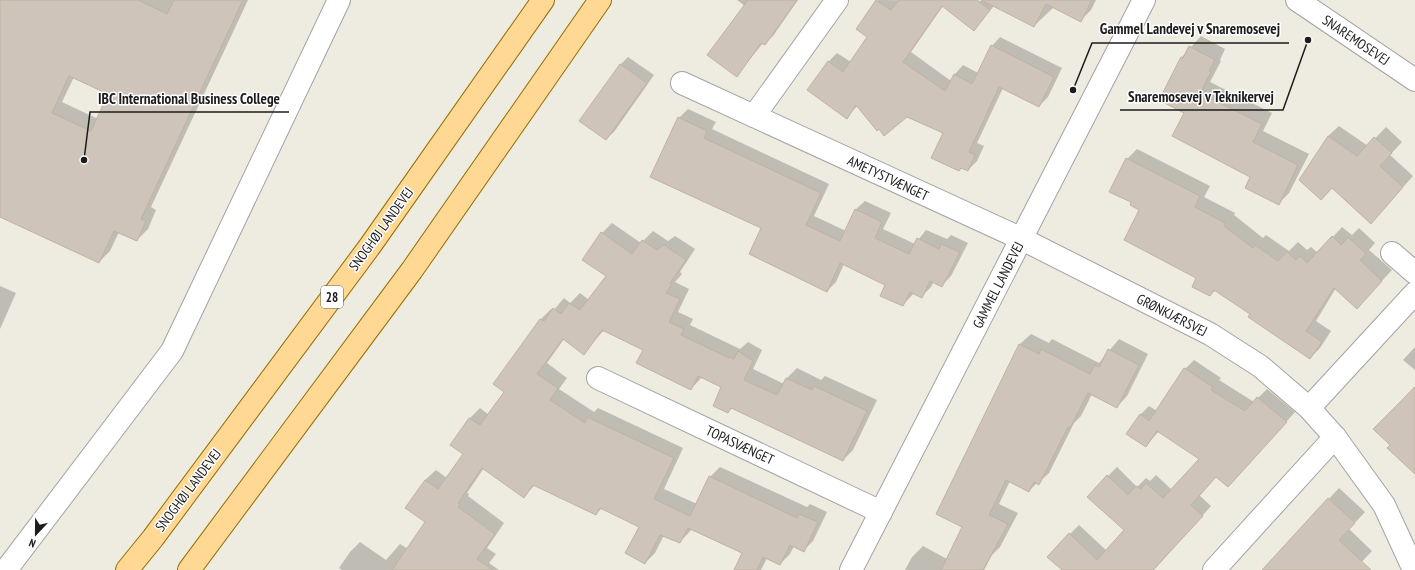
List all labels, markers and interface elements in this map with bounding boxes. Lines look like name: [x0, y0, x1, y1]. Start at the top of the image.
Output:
street label: SNAREMOSEVEJ: [1319, 11, 1393, 69]
callout: Gammel Landevej v Snaremosevej: [1092, 16, 1289, 43]
text: Gammel Landevej v Snaremosevej: [1100, 19, 1280, 38]
callout: Snaremosevej v Teknikervej: [1120, 83, 1283, 110]
callout: IBC International Business College: [90, 85, 289, 112]
text: Snaremosevej v Teknikervej: [1128, 87, 1274, 106]
text: IBC International Business College: [98, 89, 280, 108]
street label: AMETYSTVÆNGET: [844, 151, 932, 205]
street label: SNOGHØJ LANDEVEJ: [345, 184, 417, 274]
street label: GAMMEL LANDEVEJ: [968, 239, 1028, 331]
road number: 28: [321, 286, 343, 308]
street label: GRØNKJÆRSVEJ: [1134, 290, 1210, 340]
street label: TOPASVÆNGET: [703, 421, 778, 469]
street label: SNOGHØJ LANDEVEJ: [151, 445, 225, 535]
north arrow: [16, 514, 56, 554]
text: N: [27, 536, 38, 551]

